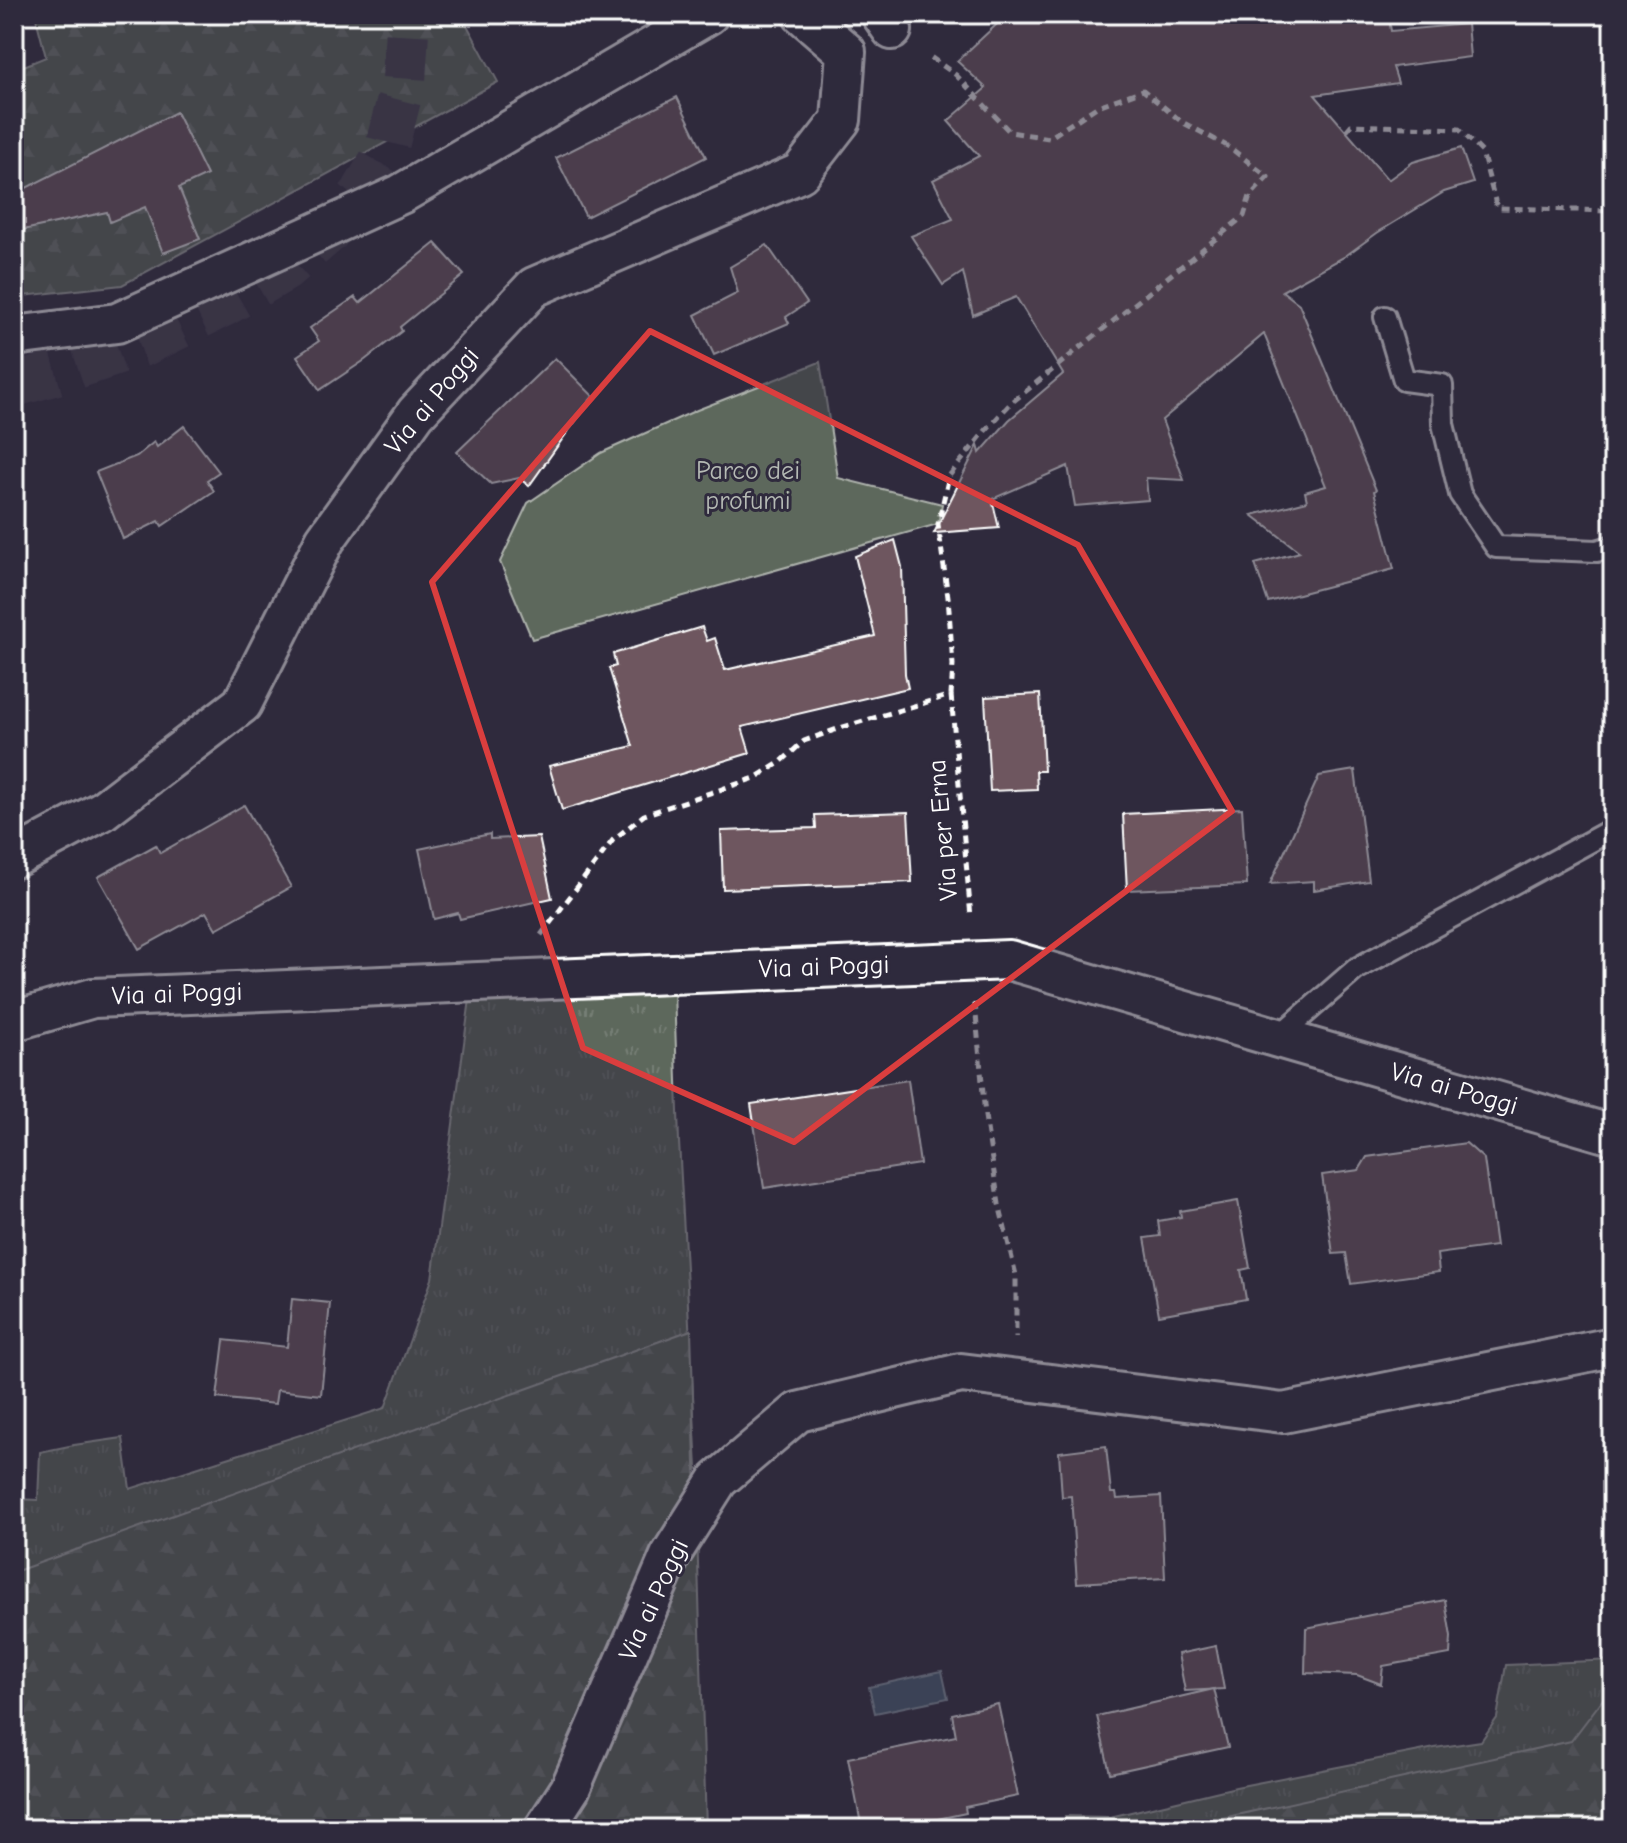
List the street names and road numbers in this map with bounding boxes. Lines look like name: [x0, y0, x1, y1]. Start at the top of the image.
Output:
street label: Via ai Poggi: [379, 341, 485, 461]
street label: Via per Erna: [922, 758, 964, 902]
street label: Via ai Poggi: [758, 950, 890, 984]
street label: Via ai Poggi: [111, 977, 243, 1011]
street label: Via ai Poggi: [1387, 1057, 1521, 1121]
street label: Via ai Poggi: [613, 1534, 695, 1666]

